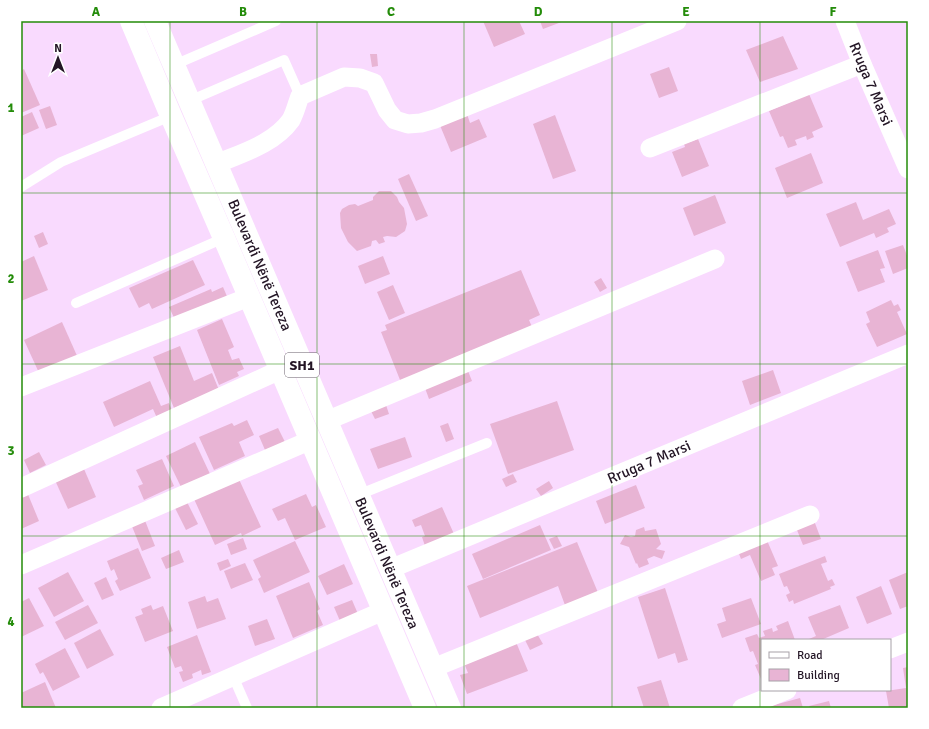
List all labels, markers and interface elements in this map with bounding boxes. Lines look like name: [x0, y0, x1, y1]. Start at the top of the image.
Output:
text: A: [92, 4, 101, 20]
text: B: [239, 4, 247, 20]
text: C: [387, 4, 395, 20]
text: D: [534, 4, 543, 20]
text: E: [682, 4, 690, 20]
text: F: [830, 4, 837, 20]
north arrow: [38, 38, 78, 78]
street label: Rruga 7 Marsi: [845, 40, 897, 128]
text: N: [54, 42, 62, 55]
text: 1: [7, 100, 15, 116]
street label: Bulevardi Nënë Tereza: [224, 196, 296, 334]
text: 2: [7, 271, 15, 287]
road number: SH1: [285, 353, 319, 377]
street label: Rruga 7 Marsi: [605, 436, 693, 488]
text: 3: [7, 443, 15, 459]
street label: Bulevardi Nënë Tereza: [351, 494, 423, 632]
text: 4: [7, 614, 15, 630]
legend: [761, 639, 891, 691]
text: Road: [797, 648, 823, 663]
text: Building: [797, 668, 840, 683]

